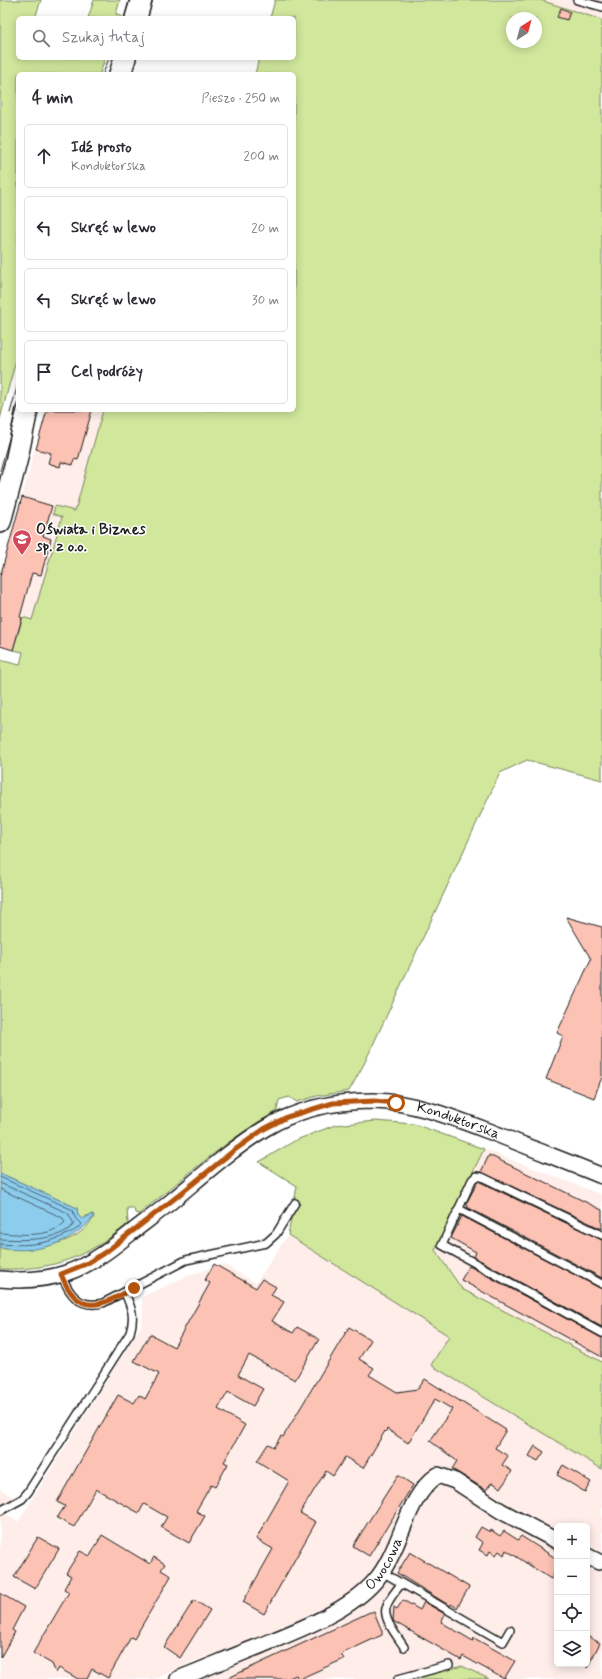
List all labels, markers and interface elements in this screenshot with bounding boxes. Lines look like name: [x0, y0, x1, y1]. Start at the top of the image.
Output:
north arrow: [506, 12, 542, 48]
search box: [16, 16, 296, 60]
icon: search: [30, 27, 52, 49]
text: Szukaj tutaj: [62, 28, 145, 48]
text: 4 min: [32, 87, 73, 109]
text: Pieszo · 250 m: [201, 90, 280, 107]
text: Idź prosto: [71, 138, 132, 158]
icon: ahead: [33, 145, 55, 167]
text: 200 m: [244, 148, 279, 165]
text: Konduktorska: [71, 158, 146, 175]
icon: left: [33, 217, 55, 239]
text: Skręć w lewo: [71, 218, 156, 238]
text: 20 m: [251, 220, 279, 237]
icon: left: [33, 289, 55, 311]
text: Skręć w lewo: [71, 290, 156, 310]
text: 30 m: [252, 292, 279, 309]
icon: arrive: [33, 361, 55, 383]
text: Cel podróży: [71, 362, 143, 382]
place label: Oświata i Biznes sp. z o.o.: [35, 520, 146, 557]
school or university icon: Oświata i Biznes sp. z o.o.: [11, 528, 33, 556]
route start: [387, 1094, 405, 1112]
street label: Konduktorska: [414, 1097, 503, 1144]
route end: [125, 1279, 143, 1297]
map controls: [554, 1523, 590, 1667]
button: +: [554, 1523, 590, 1559]
street label: Owocowa: [361, 1534, 408, 1595]
button: −: [554, 1559, 590, 1595]
button: locate: [554, 1595, 590, 1631]
button: layers: [554, 1631, 590, 1667]

